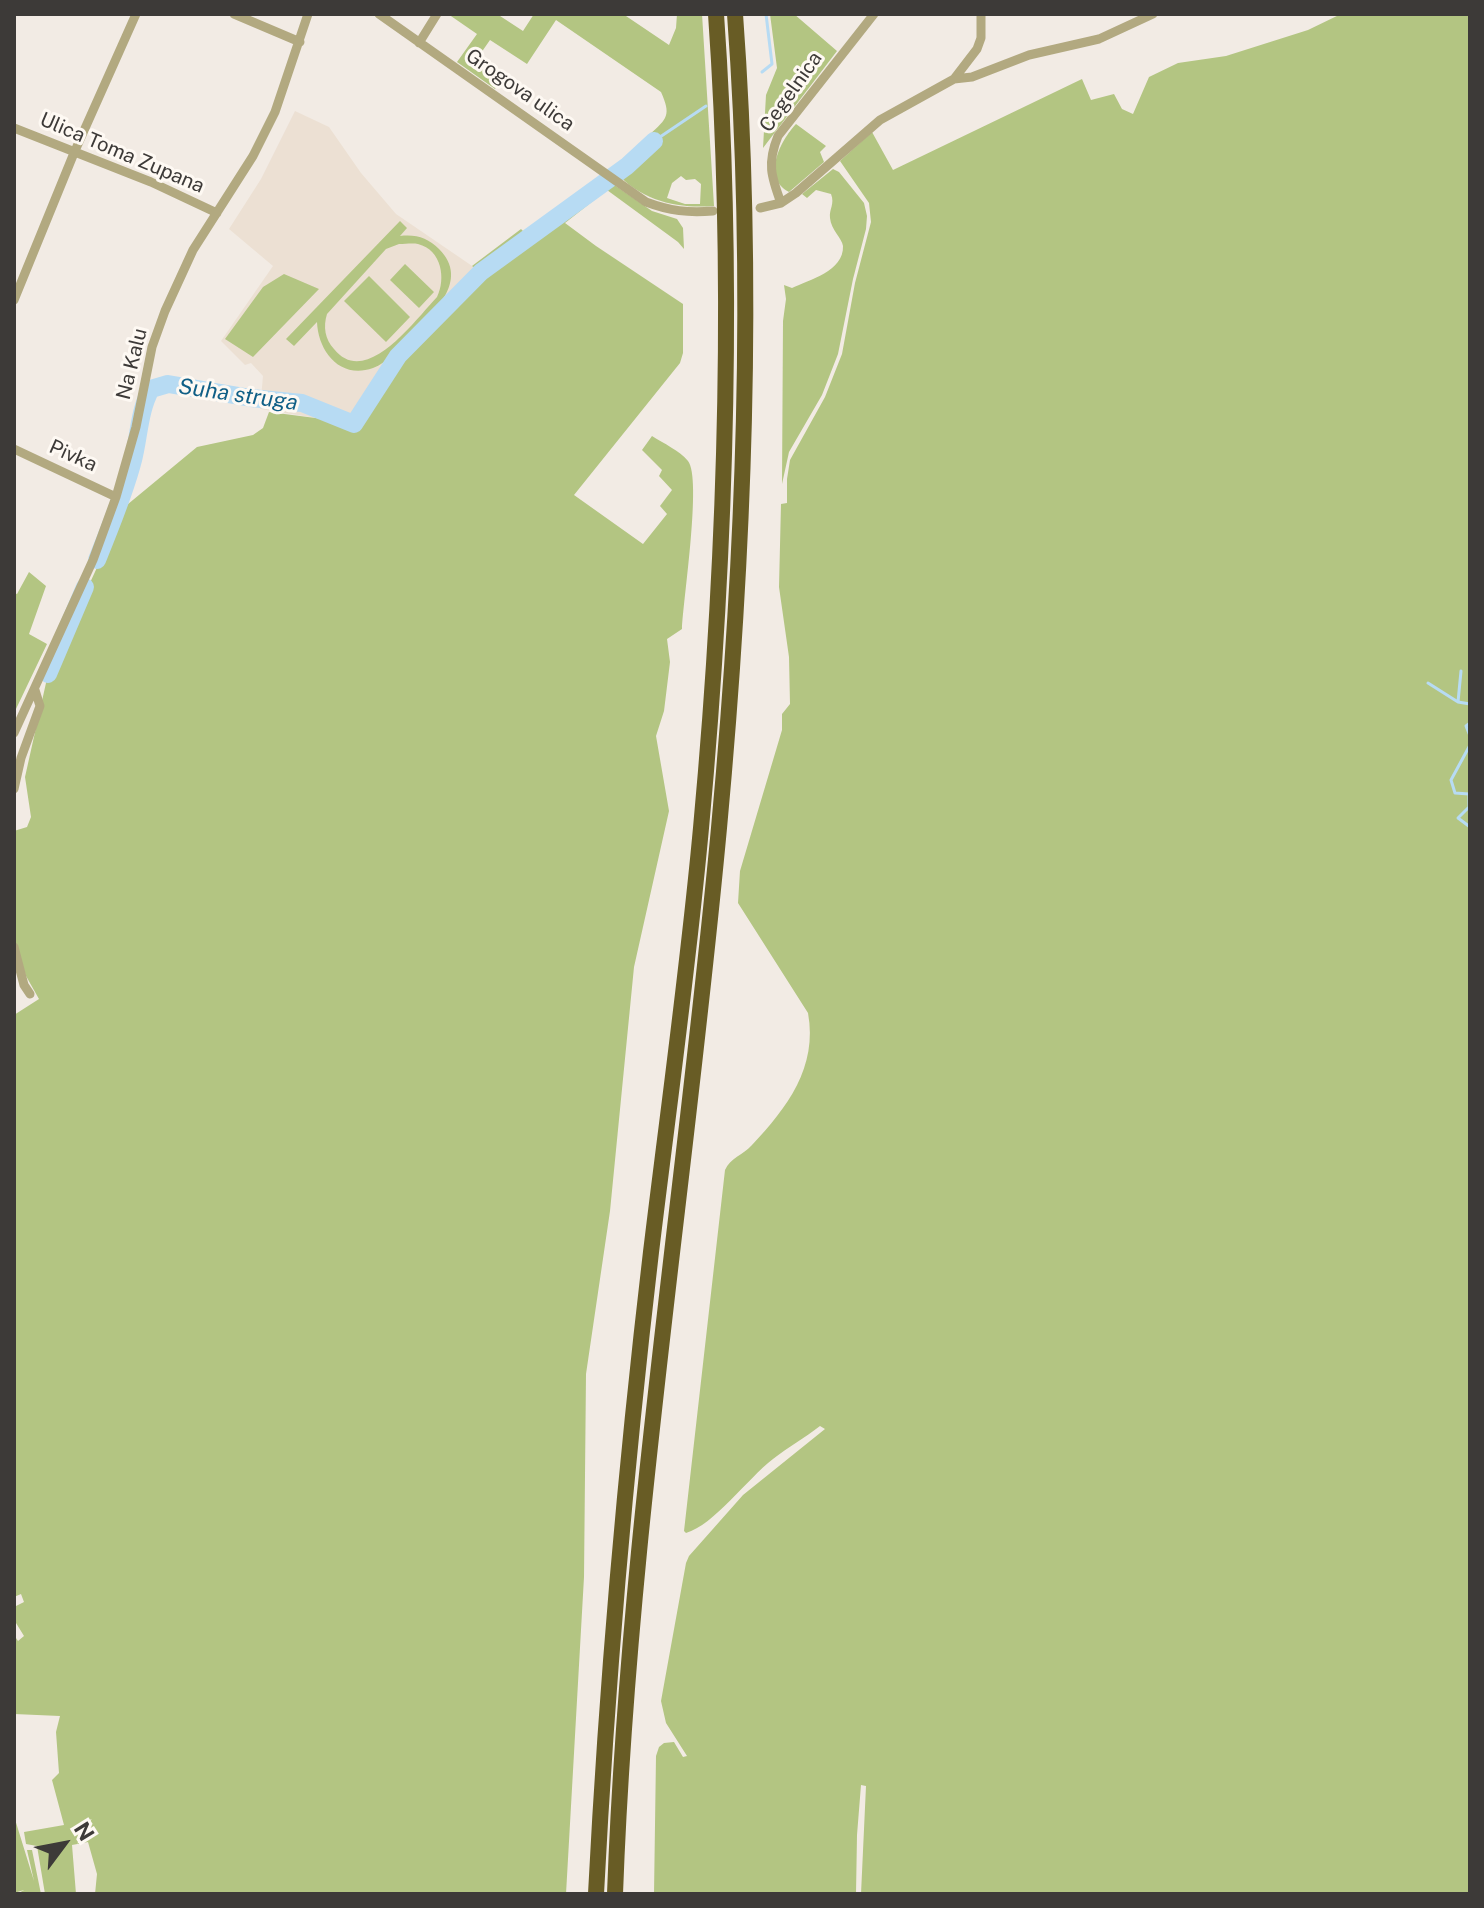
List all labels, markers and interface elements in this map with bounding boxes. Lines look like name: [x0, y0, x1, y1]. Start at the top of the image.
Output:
street label: Grogova ulica: [461, 44, 579, 136]
street label: Cegelnica: [755, 47, 827, 137]
street label: Ulica Toma Zupana: [36, 107, 208, 199]
street label: Na Kalu: [112, 326, 152, 402]
water label: Suha struga: [177, 374, 299, 416]
street label: Pivka: [45, 435, 101, 477]
north arrow: [24, 1804, 104, 1884]
text: N: [69, 1817, 100, 1845]

